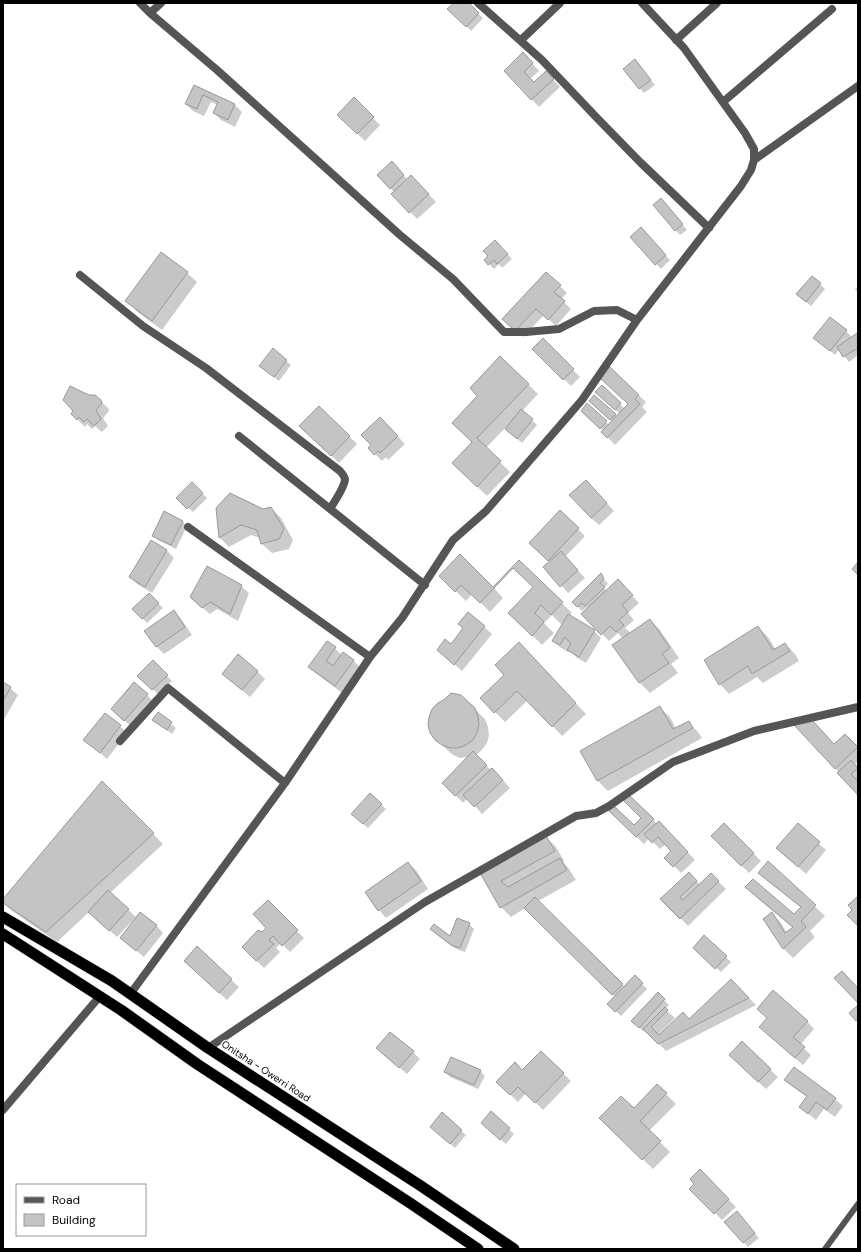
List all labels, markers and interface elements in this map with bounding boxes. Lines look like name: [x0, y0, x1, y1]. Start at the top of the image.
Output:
street label: Onitsha - Owerri Road: [219, 1037, 313, 1105]
legend: [16, 1184, 146, 1236]
text: Road: [52, 1192, 80, 1208]
text: Building: [52, 1212, 96, 1228]

